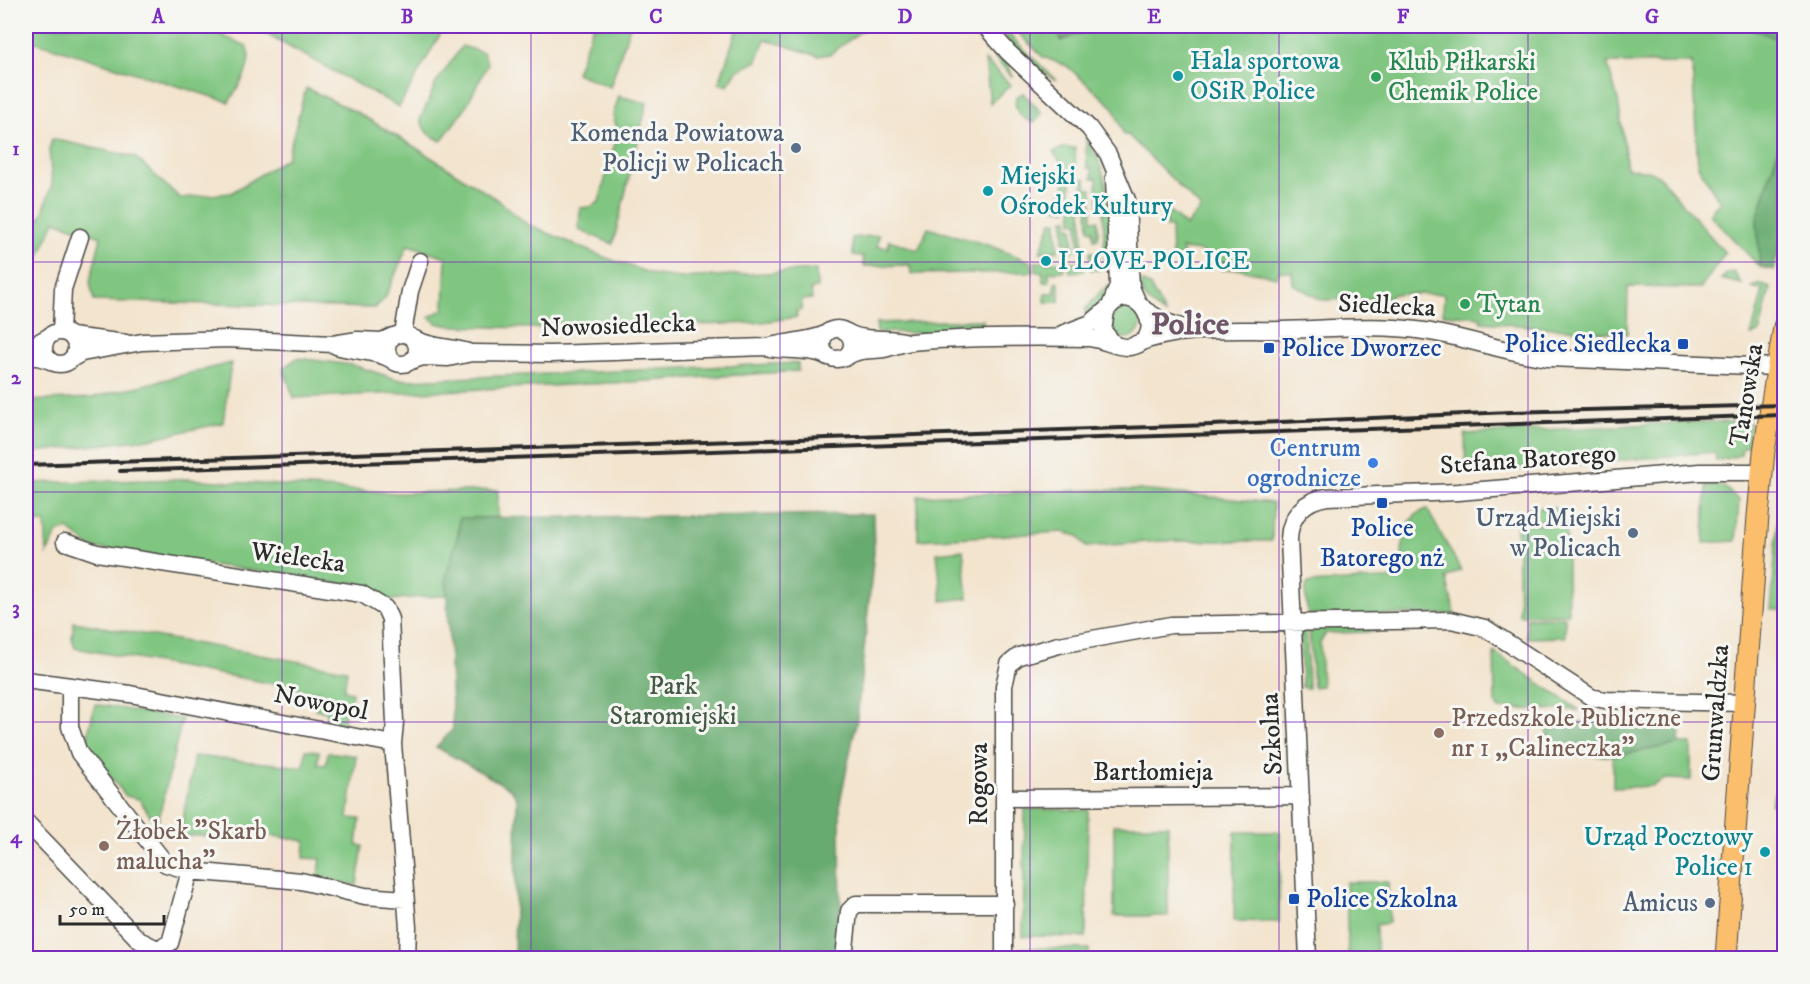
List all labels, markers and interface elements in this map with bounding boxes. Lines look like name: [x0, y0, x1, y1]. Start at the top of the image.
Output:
text: A: [151, 5, 166, 30]
text: B: [401, 5, 413, 30]
text: C: [649, 5, 663, 30]
text: D: [898, 5, 913, 30]
text: E: [1147, 5, 1161, 30]
text: F: [1397, 5, 1410, 30]
text: G: [1645, 5, 1659, 30]
place label: Hala sportowa OSiR Police: [1190, 45, 1340, 108]
place label: Klub Piłkarski Chemik Police: [1388, 46, 1538, 109]
marker: Hala sportowa OSiR Police: [1171, 69, 1185, 83]
marker: Klub Piłkarski Chemik Police: [1369, 70, 1383, 84]
place label: Komenda Powiatowa Policji w Policach: [570, 117, 784, 180]
text: 1: [12, 137, 20, 162]
marker: Komenda Powiatowa Policji w Policach: [789, 141, 803, 155]
place label: Miejski Ośrodek Kultury: [1000, 160, 1173, 223]
marker: Miejski Ośrodek Kultury: [981, 184, 995, 198]
place label: I LOVE POLICE: [1058, 245, 1250, 278]
marker: I LOVE POLICE: [1039, 254, 1053, 268]
street label: Siedlecka: [1337, 287, 1437, 325]
place label: Tytan: [1477, 288, 1541, 321]
marker: Tytan: [1458, 297, 1472, 311]
district label: Police: [1151, 305, 1229, 345]
street label: Nowosiedlecka: [540, 307, 696, 345]
place label: Police Siedlecka: [1504, 328, 1671, 361]
place label: Police Dworzec: [1281, 332, 1442, 365]
marker: Police Siedlecka: [1676, 337, 1690, 351]
marker: Police Dworzec: [1262, 341, 1276, 355]
street label: Tanowska: [1723, 341, 1771, 449]
text: 2: [11, 366, 22, 391]
place label: Centrum ogrodnicze: [1247, 432, 1361, 495]
street label: Stefana Batorego: [1439, 437, 1617, 483]
marker: Centrum ogrodnicze: [1366, 456, 1380, 470]
marker: Police Batorego nż: [1375, 496, 1389, 510]
place label: Urząd Miejski w Policach: [1475, 502, 1621, 565]
place label: Police Batorego nż: [1320, 512, 1444, 575]
marker: Urząd Miejski w Policach: [1626, 526, 1640, 540]
street label: Wielecka: [248, 535, 347, 581]
text: 3: [12, 596, 20, 621]
street label: Grunwaldzka: [1695, 643, 1737, 783]
park label: Park Staromiejski: [610, 670, 736, 733]
street label: Nowopol: [271, 678, 371, 728]
street label: Szkolna: [1253, 692, 1291, 776]
place label: Przedszkole Publiczne nr 1 „Calineczka”: [1451, 702, 1681, 765]
marker: Przedszkole Publiczne nr 1 „Calineczka”: [1432, 726, 1446, 740]
street label: Rogowa: [963, 743, 996, 825]
street label: Bartłomieja: [1093, 756, 1213, 789]
place label: Żłobek "Skarb malucha": [116, 815, 267, 878]
place label: Urząd Pocztowy Police 1: [1583, 821, 1754, 884]
text: 4: [10, 825, 23, 850]
marker: Żłobek "Skarb malucha": [97, 839, 111, 853]
marker: Urząd Pocztowy Police 1: [1758, 845, 1772, 859]
place label: Police Szkolna: [1306, 883, 1458, 916]
place label: Amicus: [1623, 887, 1698, 920]
scale bar: [60, 888, 164, 926]
marker: Police Szkolna: [1287, 892, 1301, 906]
marker: Amicus: [1703, 896, 1717, 910]
text: 50 m: [69, 899, 105, 921]

